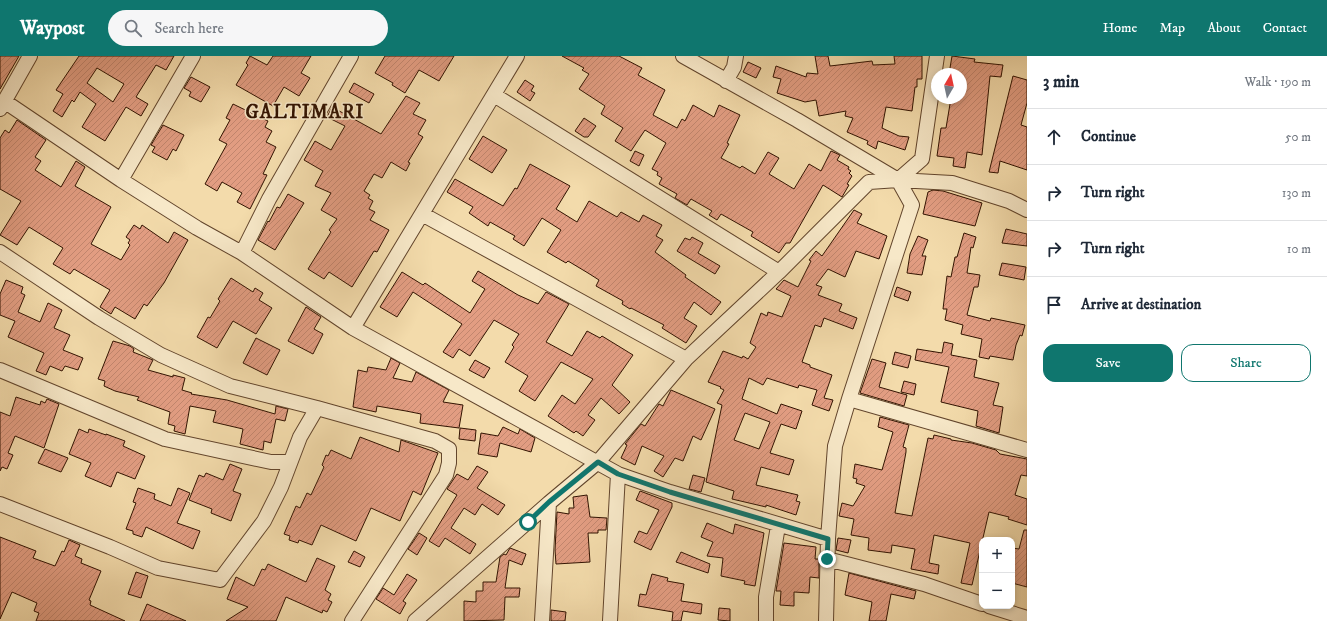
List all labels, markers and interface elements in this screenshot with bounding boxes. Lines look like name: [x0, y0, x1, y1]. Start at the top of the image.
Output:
search box: [108, 10, 388, 46]
text: Waypost: [20, 17, 84, 40]
icon: search: [122, 17, 144, 39]
text: Search here: [154, 19, 224, 38]
text: Home: [1103, 19, 1137, 37]
text: Map: [1159, 19, 1185, 37]
text: About: [1207, 19, 1241, 37]
text: Contact: [1263, 19, 1307, 37]
north arrow: [931, 68, 967, 104]
text: 3 min: [1043, 71, 1079, 93]
text: Walk · 190 m: [1245, 74, 1311, 90]
district label: GALTIMARI: [246, 101, 364, 124]
icon: ahead: [1043, 126, 1065, 148]
text: Continue: [1081, 127, 1136, 146]
text: 50 m: [1285, 129, 1311, 145]
icon: right: [1043, 182, 1065, 204]
text: Turn right: [1081, 183, 1144, 202]
text: 130 m: [1282, 185, 1311, 201]
icon: right: [1043, 238, 1065, 260]
text: Turn right: [1081, 239, 1144, 258]
text: 10 m: [1287, 241, 1311, 257]
icon: arrive: [1043, 294, 1065, 316]
text: Arrive at destination: [1081, 295, 1201, 314]
button: Save: [1043, 344, 1173, 382]
button: Share: [1181, 344, 1311, 382]
route start: [519, 513, 537, 531]
map controls: [979, 537, 1015, 609]
button: +: [979, 537, 1015, 573]
route end: [818, 550, 836, 568]
button: −: [979, 573, 1015, 609]

